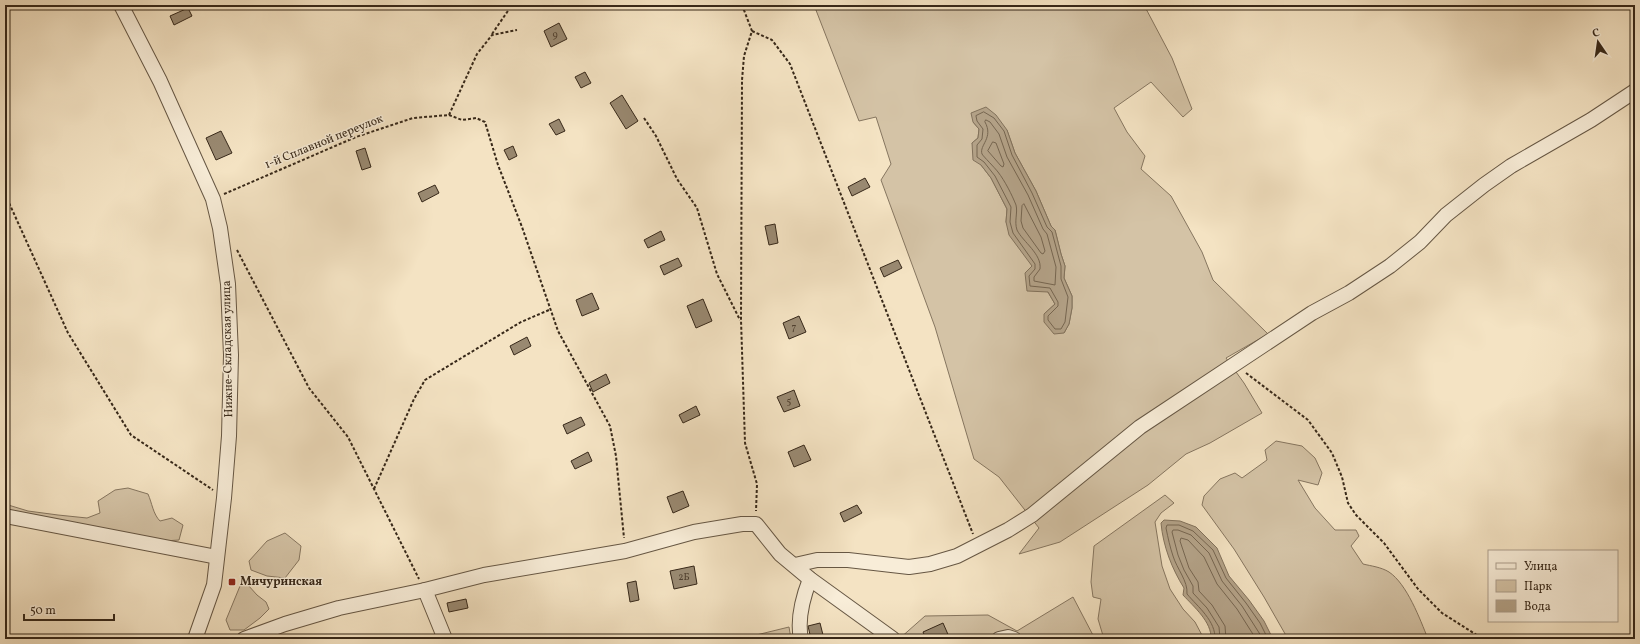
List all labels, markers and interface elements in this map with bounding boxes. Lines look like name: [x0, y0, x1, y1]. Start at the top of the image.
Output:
north arrow: [1578, 22, 1618, 62]
text: С: [1591, 26, 1601, 42]
house number: 9: [552, 28, 558, 42]
street label: 1-й Сплавной переулок: [262, 111, 386, 173]
street label: Нижне-Складская улица: [219, 280, 237, 418]
house number: 7: [792, 320, 797, 334]
house number: 5: [787, 394, 792, 408]
legend: [1488, 550, 1618, 622]
text: Улица: [1524, 559, 1557, 575]
house number: 2Б: [678, 570, 690, 584]
place label: Мичуринская: [240, 574, 322, 590]
marker: Мичуринская: [227, 577, 237, 587]
text: Парк: [1524, 579, 1552, 595]
scale bar: [24, 596, 114, 622]
text: Вода: [1524, 599, 1551, 615]
text: 50 m: [30, 603, 56, 619]

